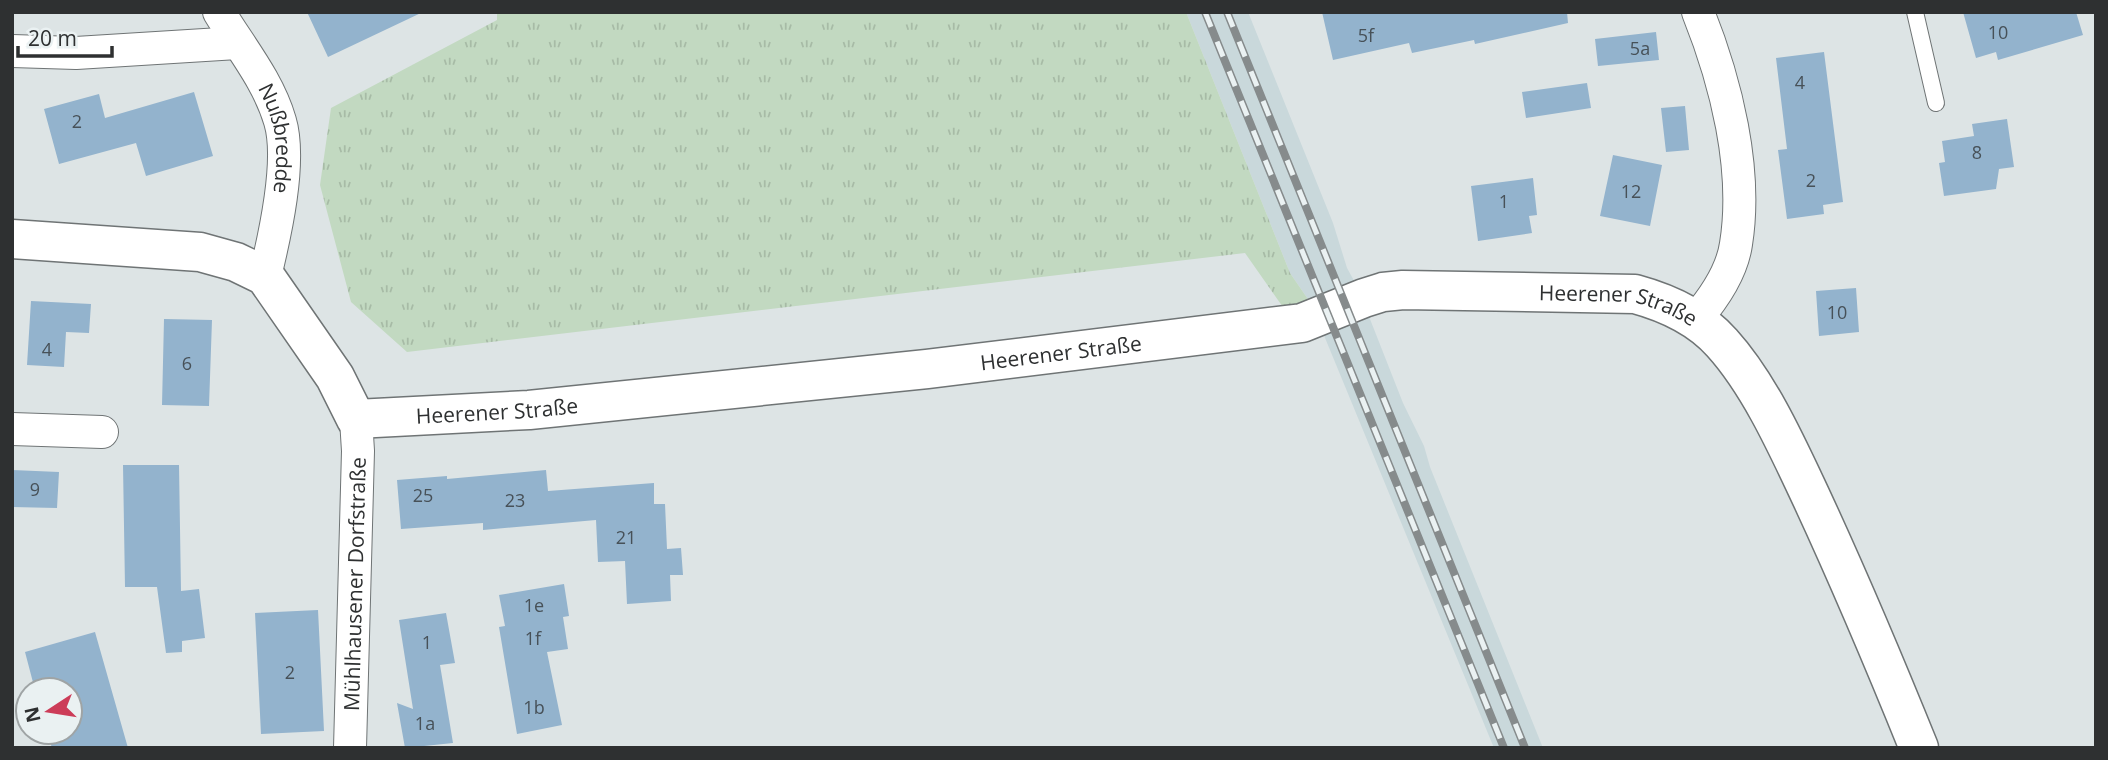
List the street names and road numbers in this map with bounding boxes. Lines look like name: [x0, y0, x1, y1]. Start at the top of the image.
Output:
street label: Nußbredde: [252, 78, 298, 195]
street label: Heerener Straße: [1539, 278, 1703, 332]
street label: Heerener Straße: [979, 329, 1143, 376]
street label: Heerener Straße: [415, 391, 579, 430]
street label: Mühlhausener Dorfstraße: [337, 457, 372, 711]

